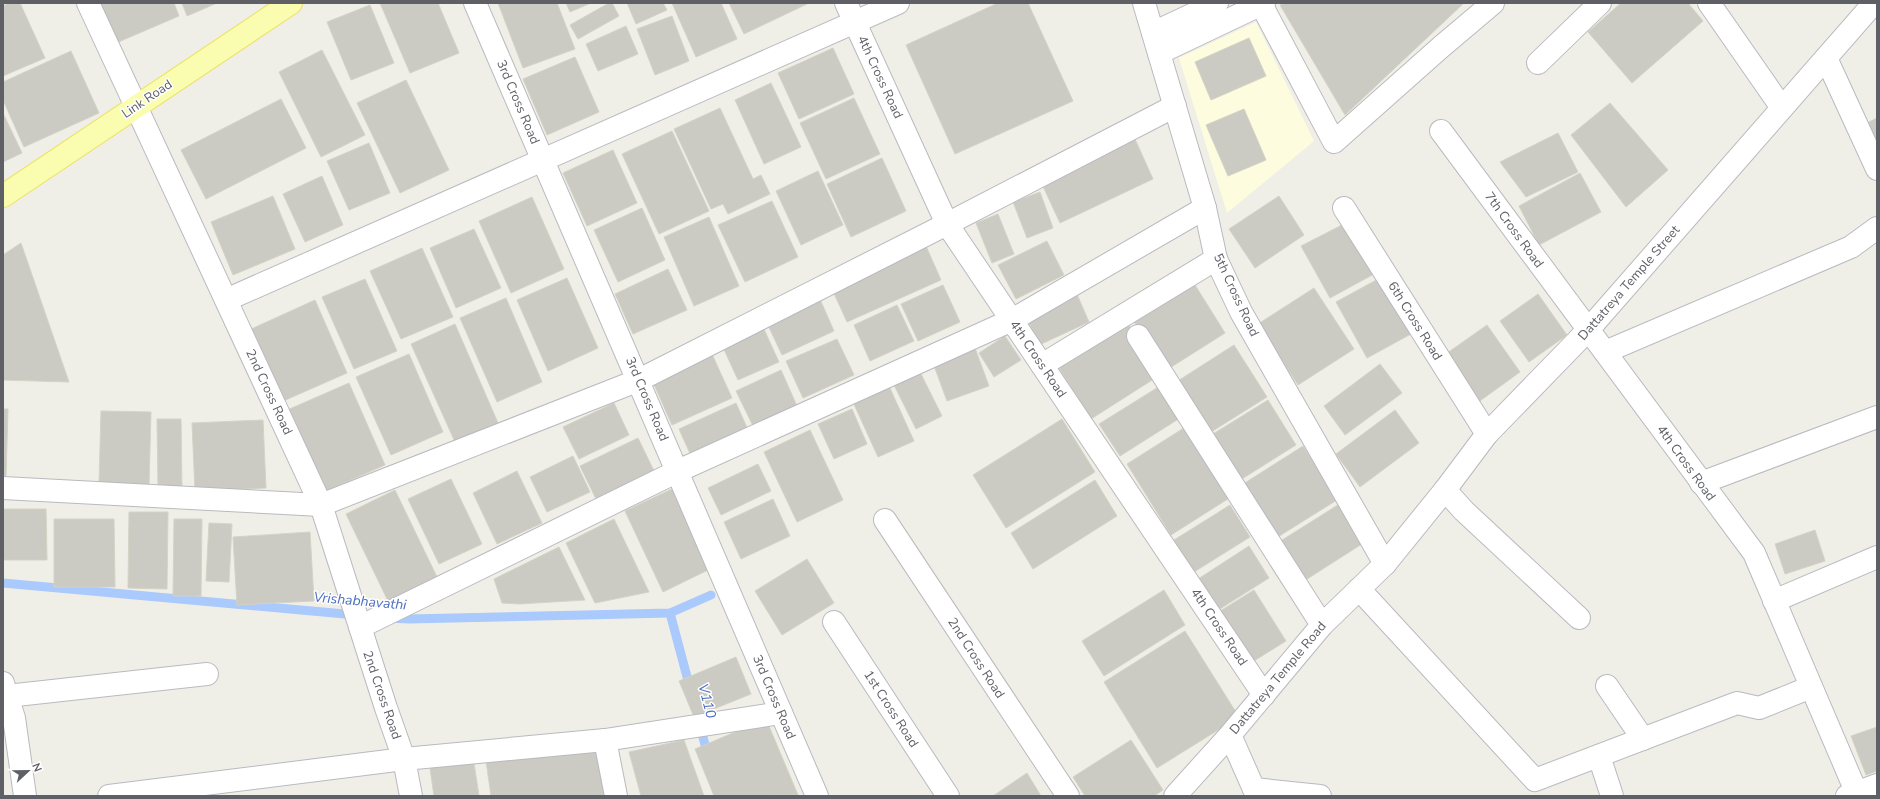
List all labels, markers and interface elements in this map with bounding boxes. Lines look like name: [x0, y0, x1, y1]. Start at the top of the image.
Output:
street label: 4th Cross Road: [853, 33, 907, 121]
street label: 3rd Cross Road: [492, 57, 544, 147]
street label: Link Road: [118, 75, 176, 123]
street label: 7th Cross Road: [1480, 188, 1548, 272]
street label: Dattatreya Temple Street: [1574, 221, 1684, 344]
street label: 5th Cross Road: [1209, 251, 1263, 339]
street label: 6th Cross Road: [1384, 278, 1446, 364]
street label: 4th Cross Road: [1005, 317, 1071, 401]
street label: 2nd Cross Road: [241, 346, 297, 438]
street label: 3rd Cross Road: [621, 354, 673, 444]
street label: 4th Cross Road: [1652, 421, 1720, 505]
street label: 4th Cross Road: [1186, 585, 1252, 669]
water label: Vrishabhavathi: [313, 587, 408, 615]
street label: 2nd Cross Road: [943, 614, 1009, 702]
street label: Dattatreya Temple Road: [1226, 618, 1330, 738]
street label: 2nd Cross Road: [358, 648, 406, 742]
street label: 3rd Cross Road: [748, 652, 800, 742]
street label: 1st Cross Road: [859, 667, 923, 751]
water label: V110: [693, 682, 721, 720]
north arrow: [8, 751, 48, 791]
text: N: [28, 761, 45, 774]

